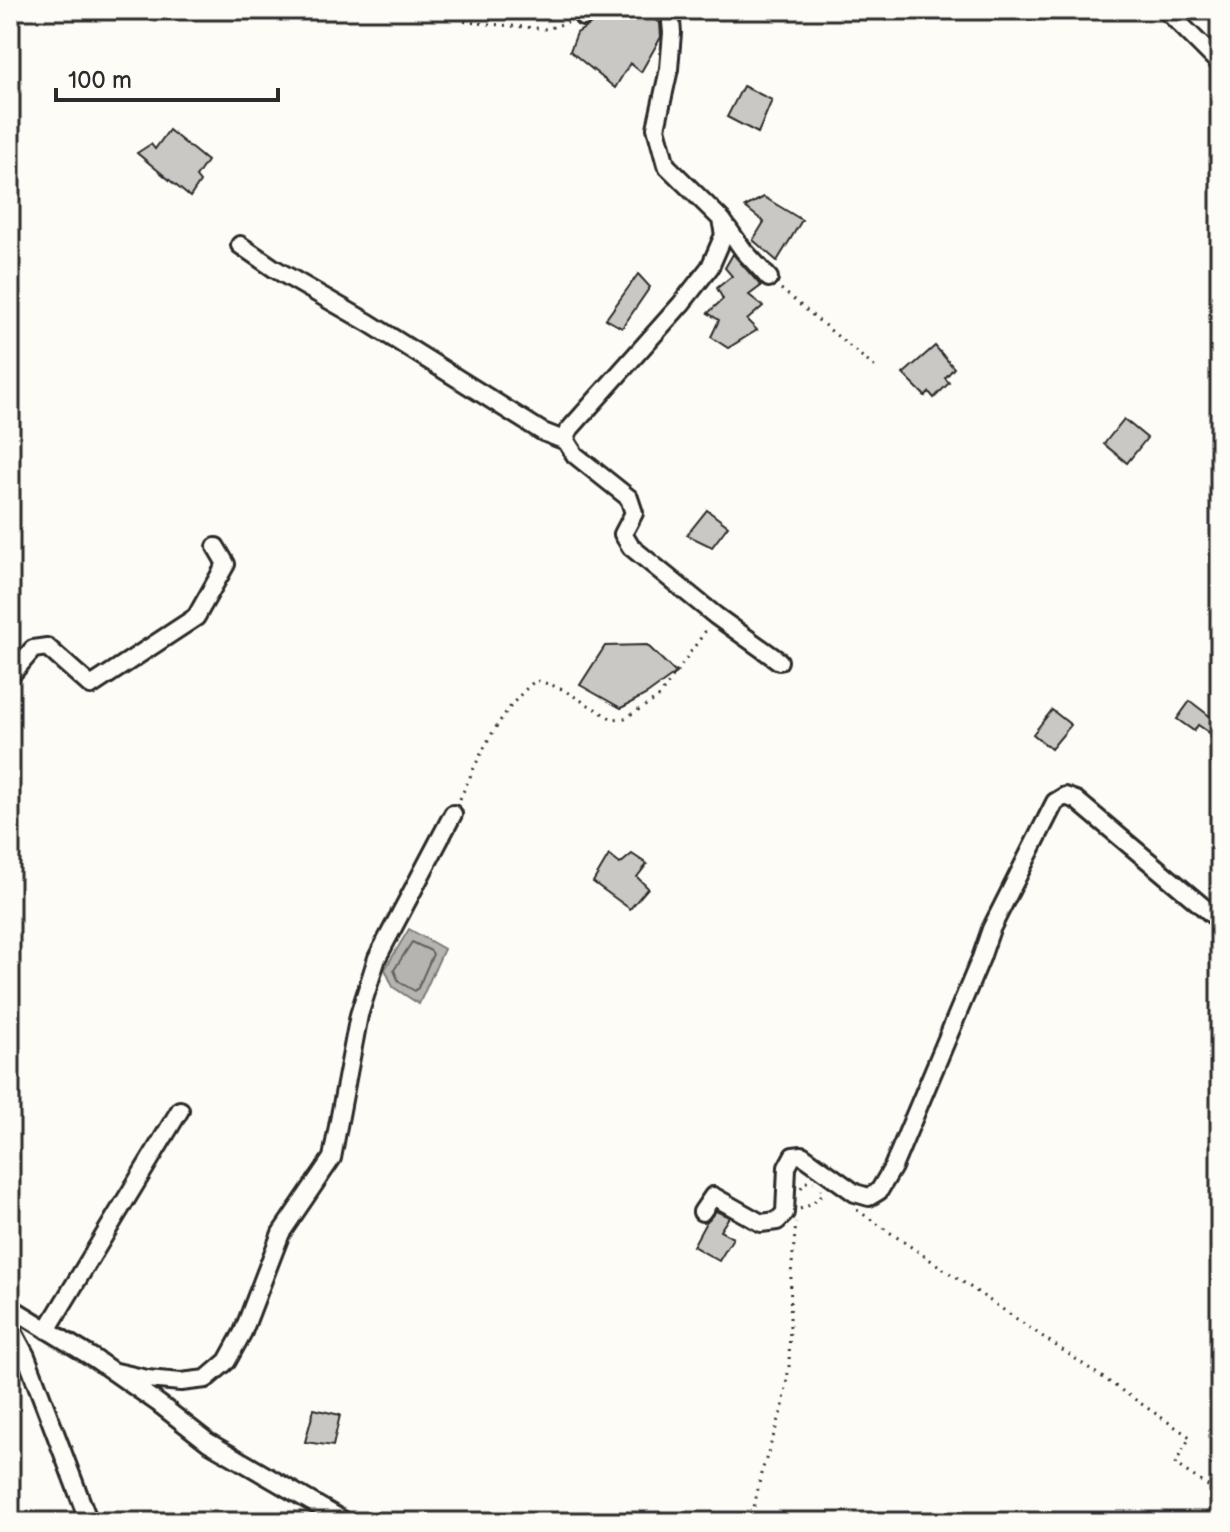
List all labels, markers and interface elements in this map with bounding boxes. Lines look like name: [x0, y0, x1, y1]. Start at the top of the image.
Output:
scale bar: [56, 52, 278, 102]
text: 100 m: [68, 66, 132, 95]

